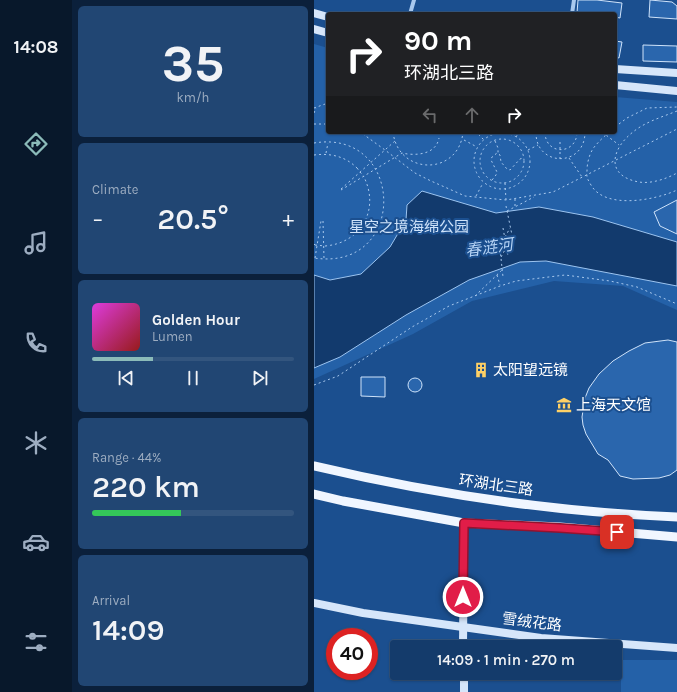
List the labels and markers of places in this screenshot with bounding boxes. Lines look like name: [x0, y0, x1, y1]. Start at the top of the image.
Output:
building icon: 太阳望远镜: [472, 361, 490, 379]
place label: 太阳望远镜: [493, 361, 568, 379]
museum icon: 上海天文馆: [555, 396, 573, 414]
place label: 上海天文馆: [576, 396, 651, 414]
pin: [600, 515, 634, 549]

